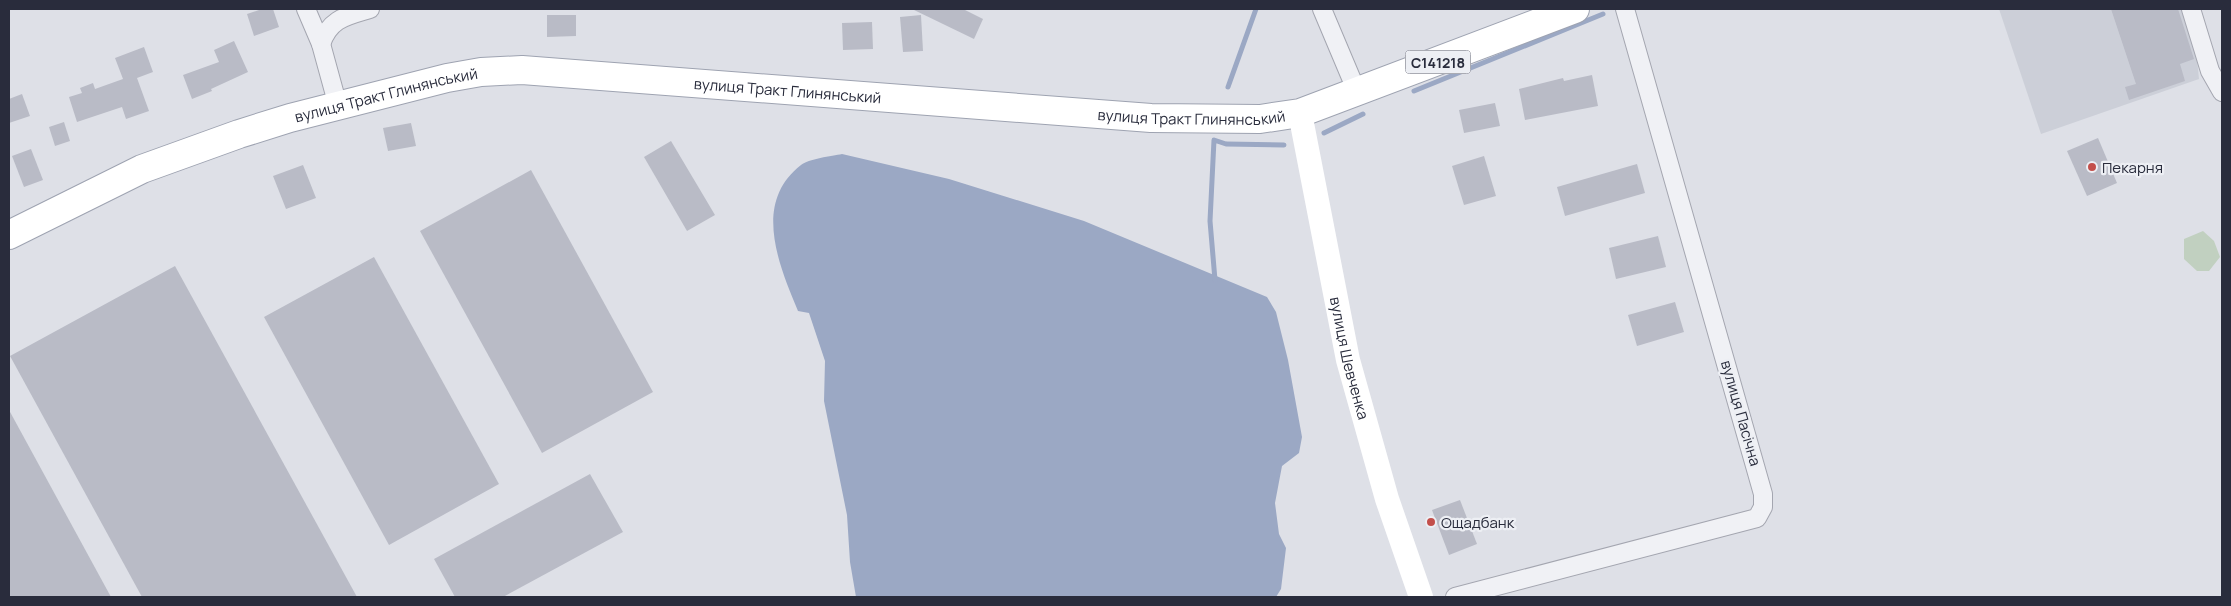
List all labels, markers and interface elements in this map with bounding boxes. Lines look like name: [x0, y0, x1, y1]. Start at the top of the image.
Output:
road number: С141218: [1406, 51, 1470, 74]
street label: вулиця Тракт Глинянський: [292, 62, 479, 127]
street label: вулиця Тракт Глинянський: [693, 73, 882, 108]
street label: вулиця Тракт Глинянський: [1097, 103, 1287, 130]
place label: Пекарня: [2102, 157, 2163, 178]
marker: Пекарня: [2086, 161, 2098, 173]
street label: вулиця Шевченка: [1325, 295, 1375, 422]
street label: вулиця Пасічна: [1716, 358, 1766, 468]
place label: Ощадбанк: [1441, 512, 1515, 533]
marker: Ощадбанк: [1425, 516, 1437, 528]

